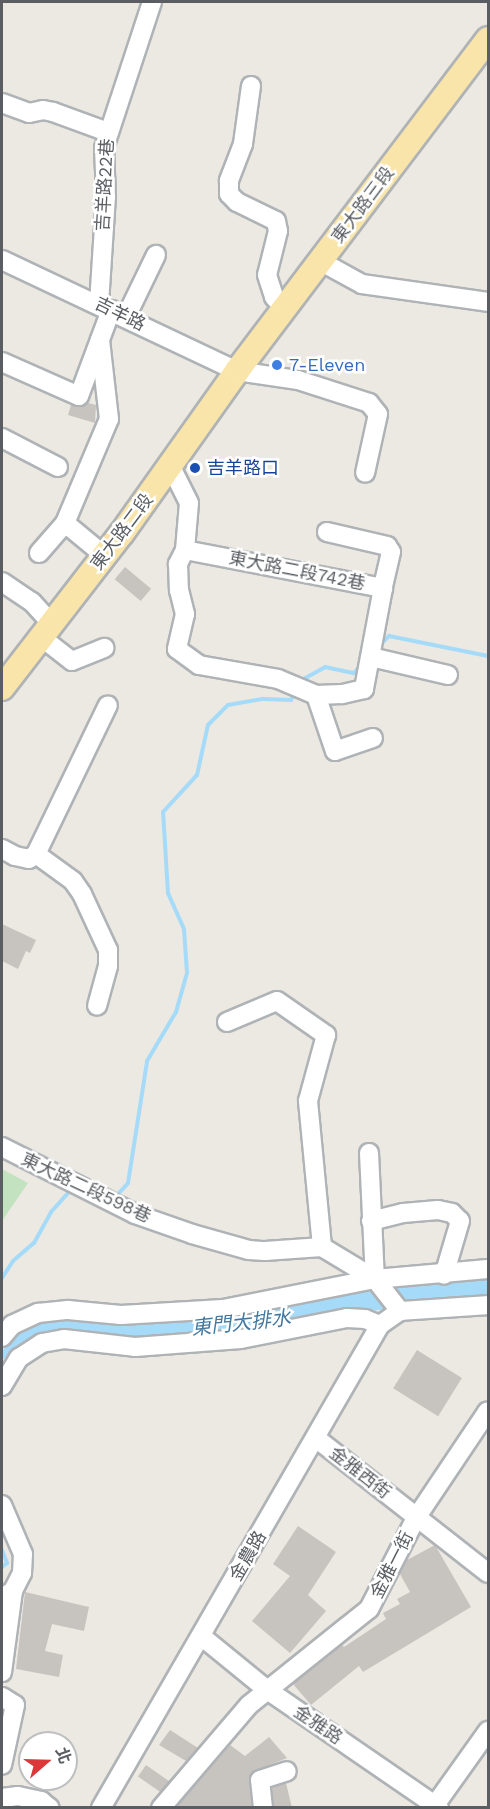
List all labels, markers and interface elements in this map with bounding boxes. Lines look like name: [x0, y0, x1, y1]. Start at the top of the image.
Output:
street label: 吉羊路22巷: [92, 138, 118, 232]
street label: 東大路三段: [327, 163, 399, 247]
street label: 吉羊路: [91, 292, 149, 336]
place label: 7-Eleven: [289, 354, 365, 376]
marker: 7-Eleven: [270, 358, 284, 372]
place label: 吉羊路口: [207, 457, 279, 479]
marker: 吉羊路口: [188, 461, 202, 475]
street label: 東大路二段: [86, 490, 158, 574]
street label: 東大路二段742巷: [227, 547, 367, 595]
street label: 東大路二段598巷: [18, 1148, 154, 1228]
water label: 東門大排水: [190, 1306, 292, 1340]
street label: 金雅西街: [325, 1442, 395, 1504]
street label: 金農路: [225, 1527, 271, 1585]
street label: 金雅一街: [366, 1528, 418, 1602]
street label: 金雅路: [290, 1701, 346, 1749]
north arrow: [18, 1731, 78, 1791]
text: 北: [52, 1745, 75, 1766]

